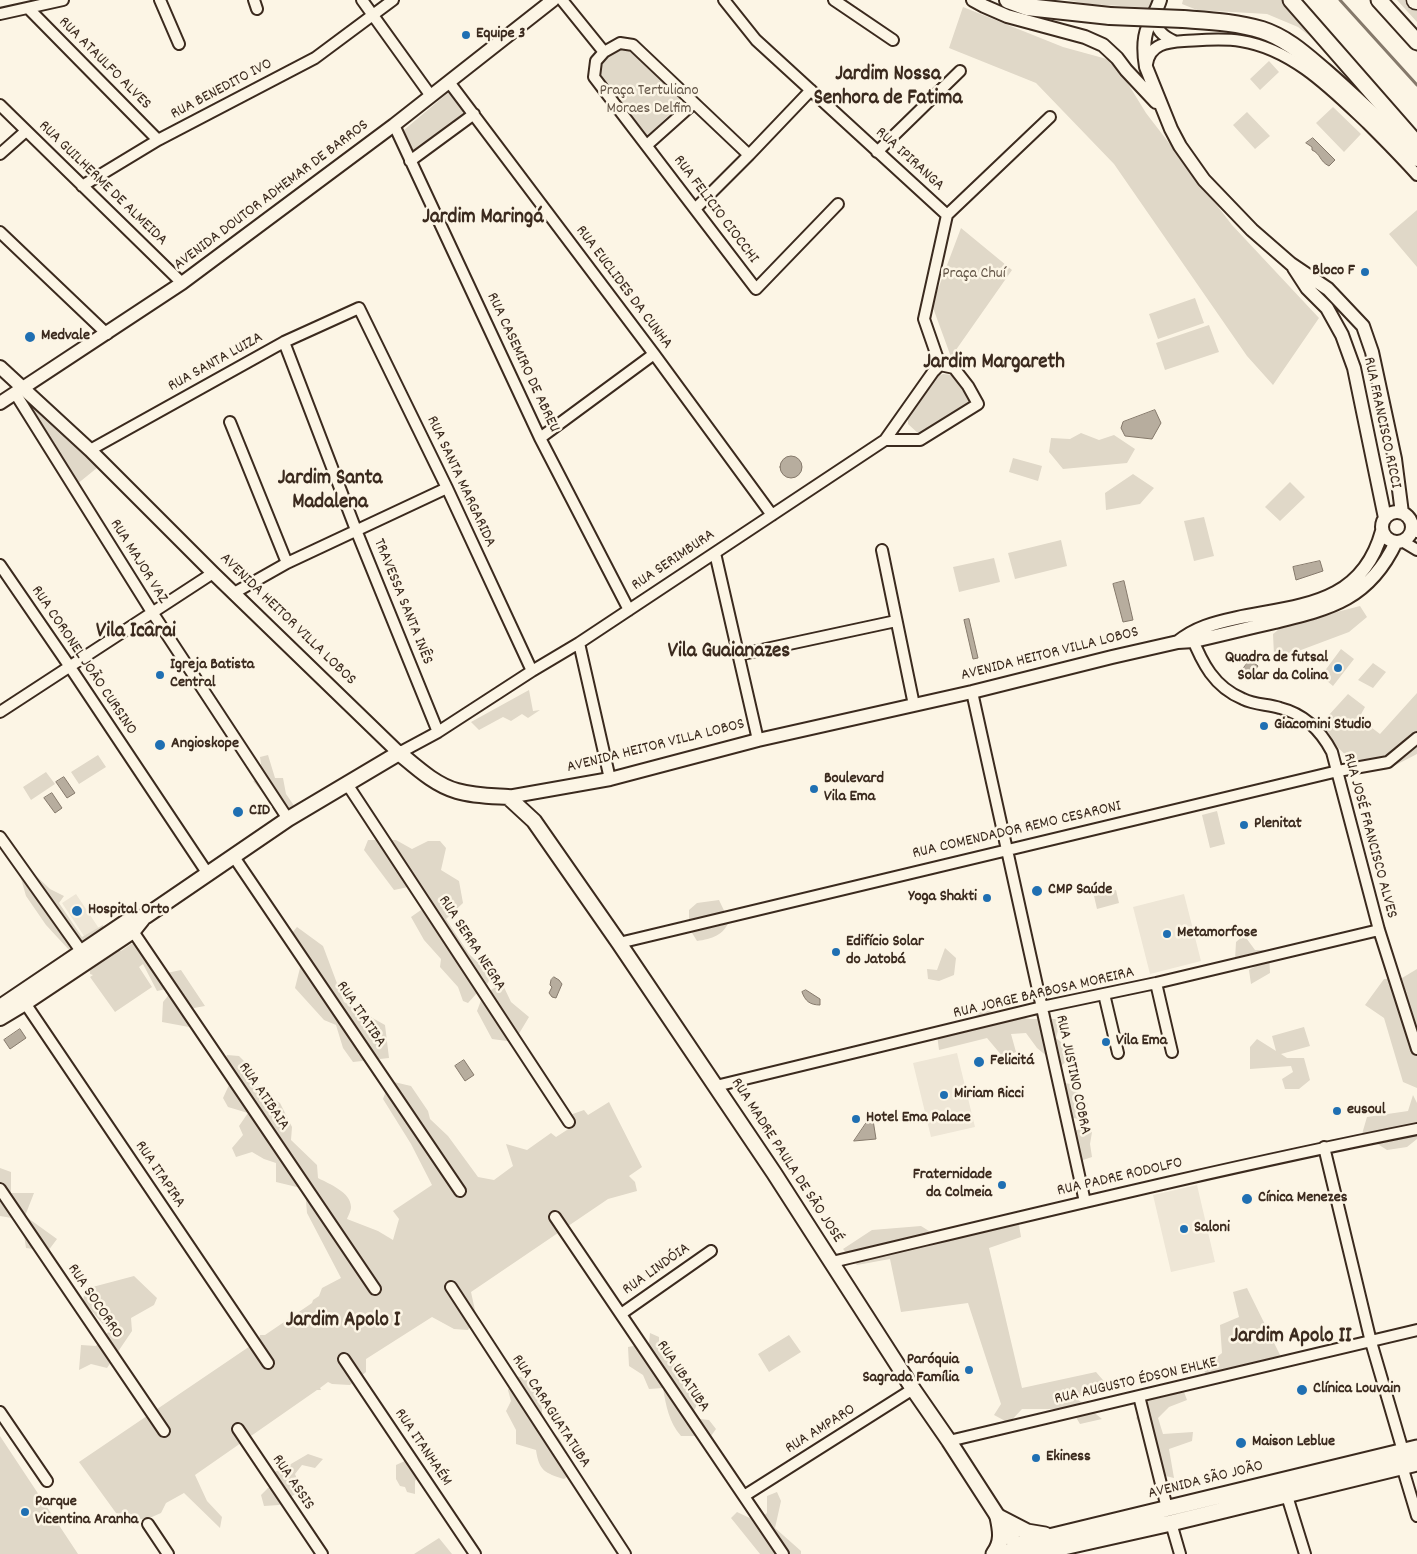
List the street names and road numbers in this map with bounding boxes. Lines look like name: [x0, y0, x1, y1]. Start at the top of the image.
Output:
street label: RUA ATAULFO ALVES: [54, 14, 154, 114]
street label: RUA BENEDITO IVO: [168, 55, 276, 125]
street label: AVENIDA DOUTOR ADHEMAR DE BARROS: [171, 116, 373, 276]
street label: RUA GUILHERME DE ALMEIDA: [34, 117, 170, 251]
street label: RUA IPIRANGA: [870, 124, 948, 196]
street label: RUA FELICIO CIOCCHI: [668, 152, 762, 268]
street label: RUA EUCLIDES DA CUNHA: [570, 222, 676, 354]
street label: RUA CASEMIRO DE ABREU: [481, 290, 563, 436]
street label: RUA SANTA LUIZA: [165, 329, 267, 397]
street label: RUA FRANCISCO RICCI: [1358, 356, 1404, 490]
street label: RUA SANTA MARGARIDA: [421, 413, 499, 551]
street label: RUA MAJOR VAZ: [104, 516, 172, 608]
street label: RUA SERIMBURA: [629, 526, 719, 596]
street label: TRAVESSA SANTA INÊS: [368, 536, 436, 668]
street label: AVENIDA HEITOR VILLA LOBOS: [215, 550, 359, 690]
street label: RUA CORONEL JOÃO CURSINO: [26, 583, 140, 739]
street label: AVENIDA HEITOR VILLA LOBOS: [959, 624, 1141, 686]
street label: AVENIDA HEITOR VILLA LOBOS: [565, 716, 747, 778]
street label: RUA JOSÉ FRANCISCO ALVES: [1338, 751, 1400, 921]
street label: RUA COMENDADOR REMO CESARONI: [911, 798, 1123, 864]
street label: RUA SERRA NEGRA: [433, 893, 509, 995]
street label: RUA JORGE BARBOSA MOREIRA: [952, 964, 1136, 1024]
street label: RUA ITATIBA: [331, 978, 389, 1052]
street label: RUA JUSTINO COBRA: [1050, 1013, 1094, 1137]
street label: RUA ATIBAIA: [233, 1059, 293, 1135]
street label: RUA MADRE PAULA DE SÃO JOSÉ: [726, 1075, 846, 1247]
street label: RUA ITAPIRA: [130, 1138, 188, 1212]
street label: RUA PADRE RODOLFO: [1055, 1154, 1185, 1202]
street label: RUA LINDÓIA: [620, 1240, 694, 1300]
street label: RUA SOCORRO: [62, 1261, 126, 1343]
street label: RUA UBATUBA: [651, 1337, 713, 1417]
street label: RUA CARAGUATATUBA: [506, 1352, 594, 1472]
street label: RUA AUGUSTO ÉDSON EHLKE: [1053, 1354, 1219, 1410]
street label: RUA AMPARO: [782, 1401, 860, 1459]
street label: RUA ITANHAÉM: [389, 1406, 455, 1490]
street label: RUA ASSIS: [266, 1452, 318, 1514]
street label: AVENIDA SÃO JOÃO: [1147, 1457, 1265, 1505]

